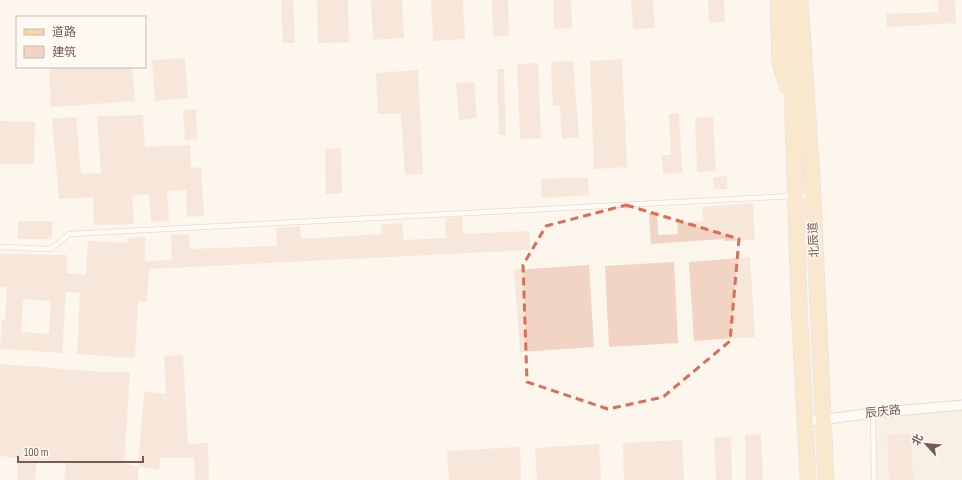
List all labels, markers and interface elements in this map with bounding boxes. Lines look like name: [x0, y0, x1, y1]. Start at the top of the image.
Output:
legend: [16, 16, 146, 68]
text: 道路: [52, 25, 76, 40]
text: 建筑: [52, 45, 76, 60]
street label: 北辰道: [806, 222, 822, 258]
street label: 辰庆路: [864, 403, 902, 421]
north arrow: [906, 424, 946, 464]
text: 北: [909, 432, 926, 448]
scale bar: [18, 438, 143, 464]
text: 100 m: [24, 445, 49, 460]

